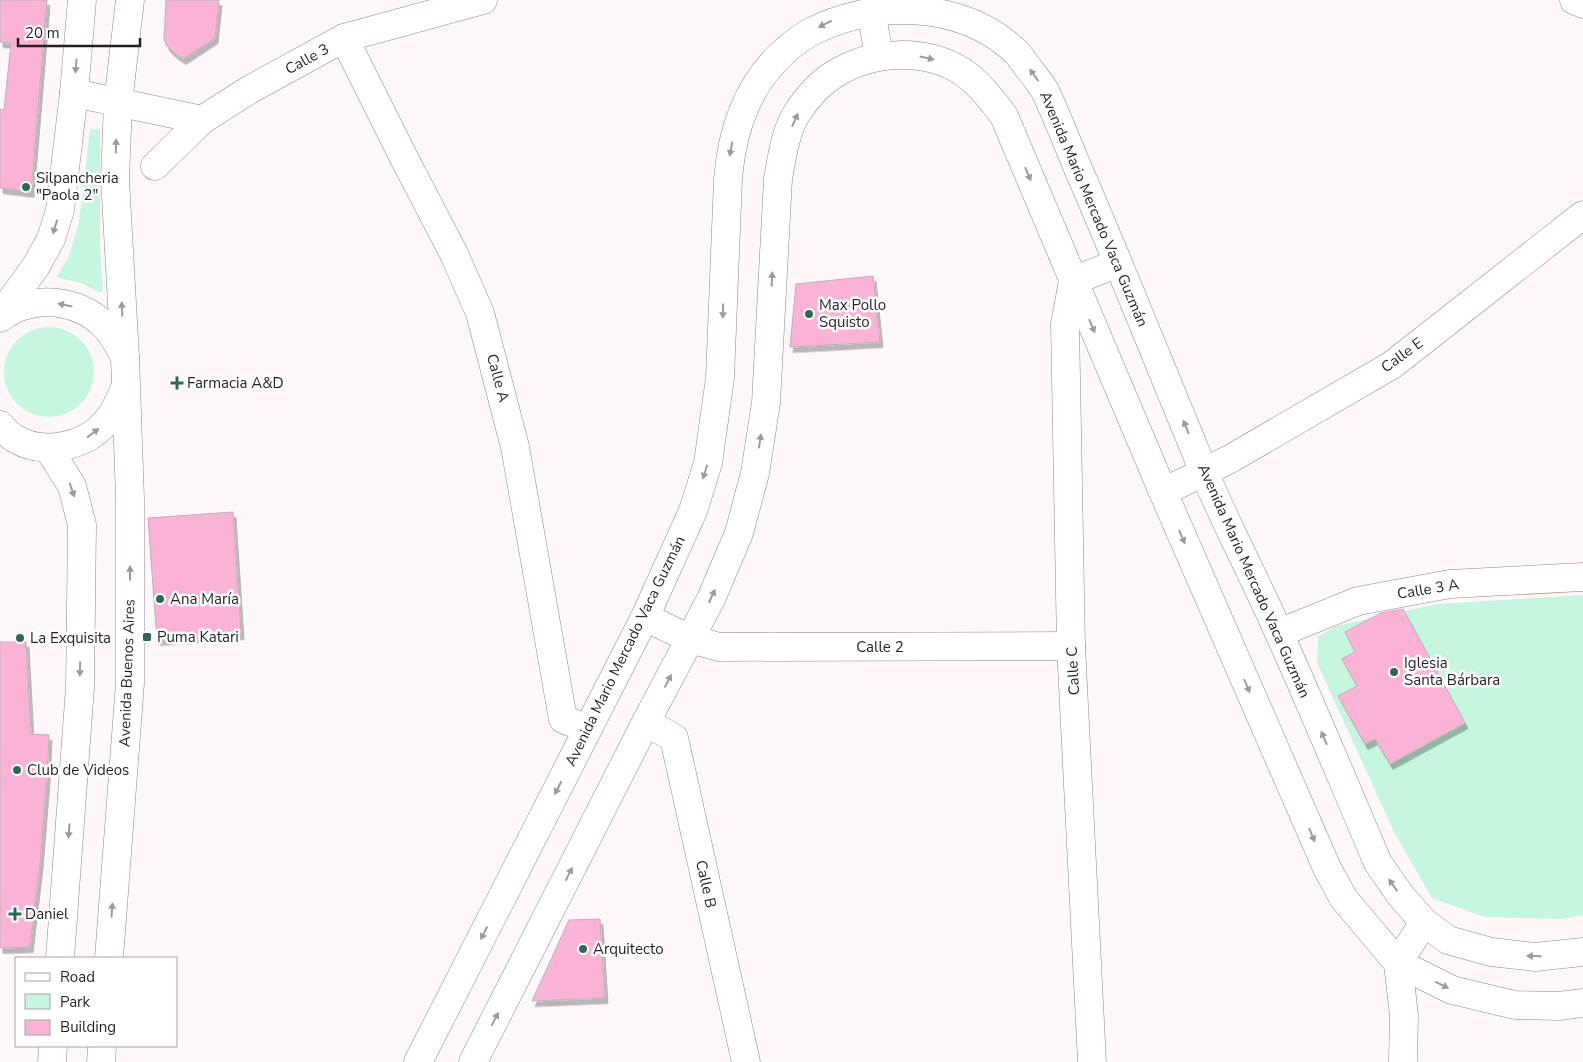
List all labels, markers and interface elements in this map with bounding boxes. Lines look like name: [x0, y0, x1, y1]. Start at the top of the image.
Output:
scale bar: [18, 15, 140, 47]
one-way arrow: [818, 20, 832, 28]
text: 20 m: [25, 23, 60, 43]
street label: Calle 3: [281, 39, 333, 79]
one-way arrow: [920, 54, 935, 62]
one-way arrow: [72, 58, 80, 74]
one-way arrow: [1028, 69, 1039, 82]
street label: Avenida Mario Mercado Vaca Guzmán: [1035, 88, 1153, 330]
one-way arrow: [791, 113, 799, 127]
one-way arrow: [112, 138, 120, 154]
one-way arrow: [727, 141, 735, 157]
one-way arrow: [1025, 167, 1033, 181]
place label: Silpancheria "Paola 2": [36, 168, 119, 205]
marker: Silpancheria "Paola 2": [20, 181, 32, 193]
one-way arrow: [50, 219, 58, 234]
one-way arrow: [769, 271, 777, 287]
place label: Max Pollo Squisto: [819, 295, 886, 332]
one-way arrow: [56, 300, 72, 308]
one-way arrow: [118, 300, 126, 316]
one-way arrow: [718, 303, 726, 319]
marker: Max Pollo Squisto: [803, 308, 815, 320]
one-way arrow: [1089, 319, 1097, 333]
street label: Calle E: [1377, 333, 1427, 377]
street label: Calle A: [482, 352, 514, 404]
place label: Farmacia A&D: [187, 373, 284, 393]
marker: Farmacia A&D: [171, 377, 183, 389]
one-way arrow: [1181, 420, 1189, 434]
one-way arrow: [87, 428, 100, 438]
one-way arrow: [756, 433, 764, 449]
street label: Avenida Mario Mercado Vaca Guzmán: [1193, 461, 1315, 701]
one-way arrow: [701, 465, 709, 480]
one-way arrow: [69, 483, 77, 498]
one-way arrow: [1179, 530, 1187, 544]
street label: Avenida Mario Mercado Vaca Guzmán: [560, 532, 690, 770]
one-way arrow: [126, 565, 134, 581]
street label: Calle 3 A: [1396, 574, 1460, 604]
place label: Ana María: [170, 589, 239, 609]
one-way arrow: [709, 589, 717, 603]
marker: Ana María: [154, 593, 166, 605]
street label: Avenida Buenos Aires: [114, 599, 140, 747]
place label: Puma Katari: [157, 627, 239, 647]
place label: La Exquisita: [30, 628, 111, 648]
marker: Puma Katari: [141, 631, 153, 643]
marker: La Exquisita: [14, 632, 26, 644]
street label: Calle 2: [856, 637, 904, 657]
street label: Calle C: [1062, 646, 1084, 696]
place label: Iglesia Santa Bárbara: [1404, 653, 1500, 690]
one-way arrow: [76, 661, 84, 677]
marker: Iglesia Santa Bárbara: [1388, 666, 1400, 678]
one-way arrow: [664, 673, 672, 688]
one-way arrow: [1244, 678, 1252, 693]
one-way arrow: [1320, 731, 1328, 745]
place label: Club de Videos: [27, 760, 129, 780]
marker: Club de Videos: [11, 764, 23, 776]
one-way arrow: [554, 781, 562, 795]
one-way arrow: [65, 823, 73, 839]
one-way arrow: [1309, 828, 1317, 842]
street label: Calle B: [691, 858, 721, 910]
one-way arrow: [565, 867, 573, 881]
one-way arrow: [1388, 878, 1398, 892]
one-way arrow: [109, 901, 117, 917]
place label: Daniel: [25, 904, 69, 924]
marker: Daniel: [9, 908, 21, 920]
one-way arrow: [480, 925, 488, 940]
place label: Arquitecto: [593, 939, 663, 959]
marker: Arquitecto: [577, 943, 589, 955]
one-way arrow: [1526, 952, 1542, 960]
legend: [15, 957, 178, 1047]
text: Road: [60, 967, 95, 987]
one-way arrow: [1435, 981, 1449, 989]
text: Park: [60, 992, 90, 1012]
one-way arrow: [491, 1011, 499, 1026]
text: Building: [60, 1017, 116, 1037]

